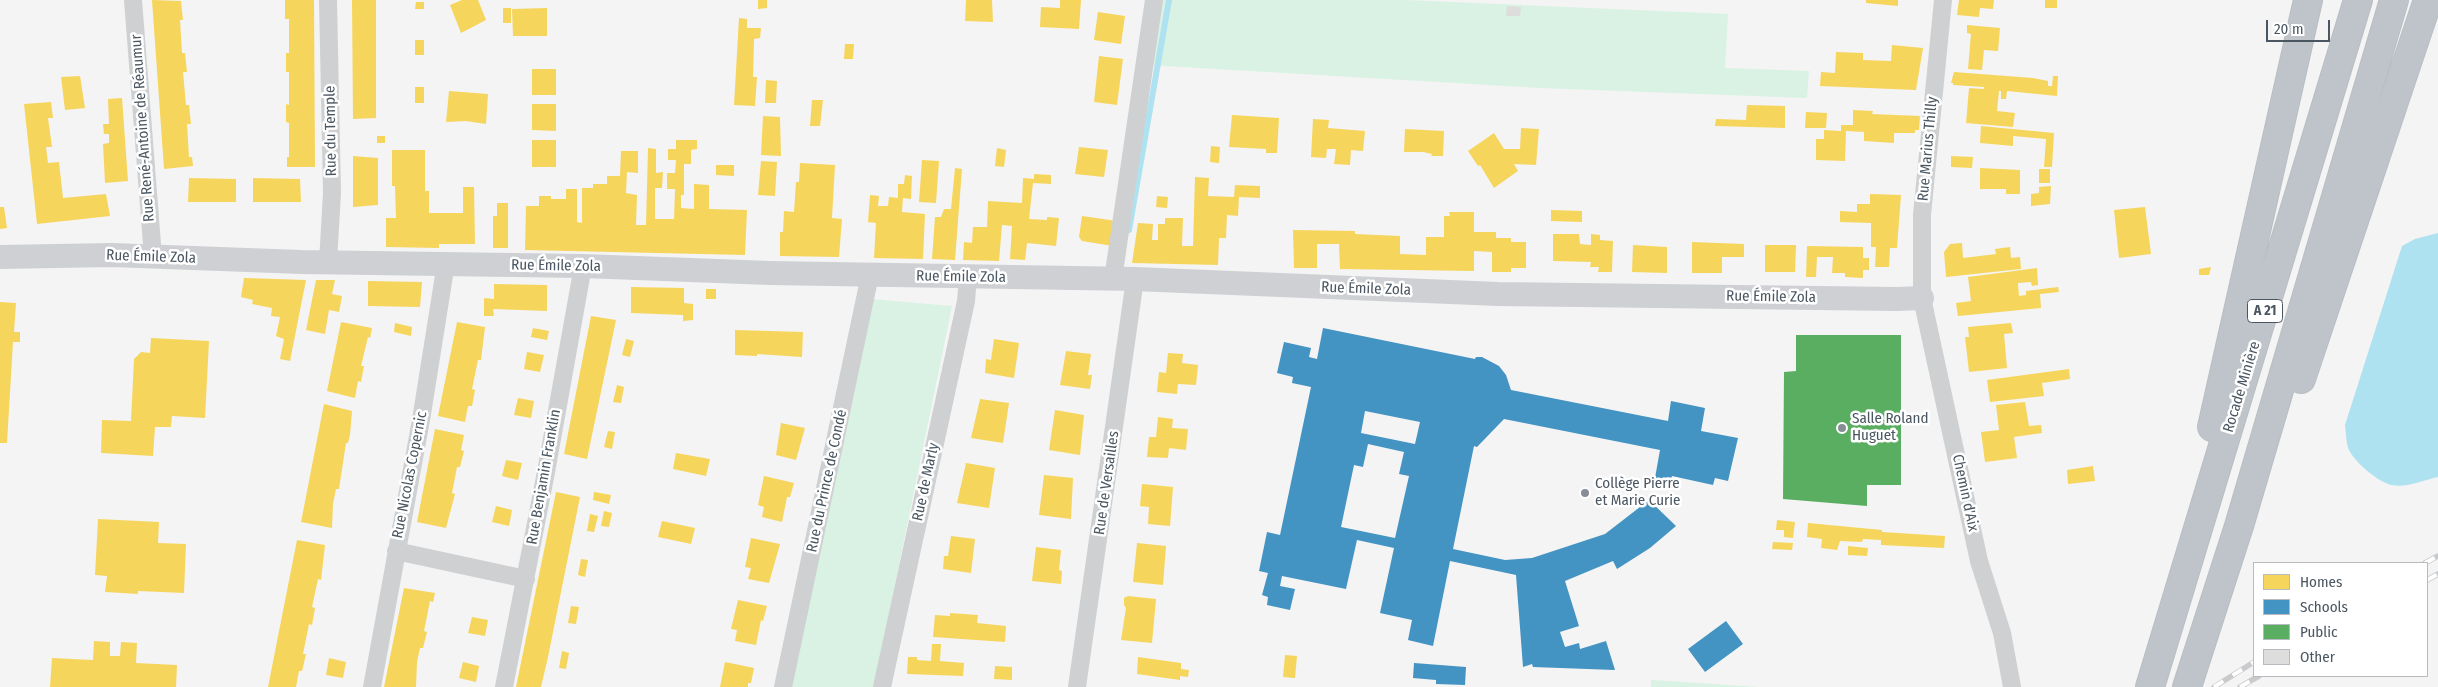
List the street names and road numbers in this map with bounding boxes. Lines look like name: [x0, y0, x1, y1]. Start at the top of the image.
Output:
street label: Rue René-Antoine de Réaumur: [127, 34, 159, 222]
street label: Rue du Temple: [321, 85, 341, 177]
street label: Rue Marius Thilly: [1914, 96, 1942, 202]
street label: Rue Émile Zola: [106, 246, 196, 268]
street label: Rue Émile Zola: [511, 256, 601, 276]
street label: Rue Émile Zola: [916, 267, 1006, 287]
street label: Rue Émile Zola: [1321, 278, 1411, 300]
street label: Rue Émile Zola: [1726, 287, 1816, 307]
road number: A 21: [2248, 300, 2282, 322]
street label: Rocade Minière: [2220, 339, 2264, 435]
street label: Rue Benjamin Franklin: [523, 408, 565, 546]
street label: Rue du Prince de Condé: [803, 408, 851, 554]
street label: Rue Nicolas Copernic: [389, 410, 431, 540]
street label: Rue de Versailles: [1091, 430, 1123, 536]
street label: Rue de Marly: [909, 441, 943, 523]
street label: Chemin d'Aix: [1948, 453, 1982, 533]

